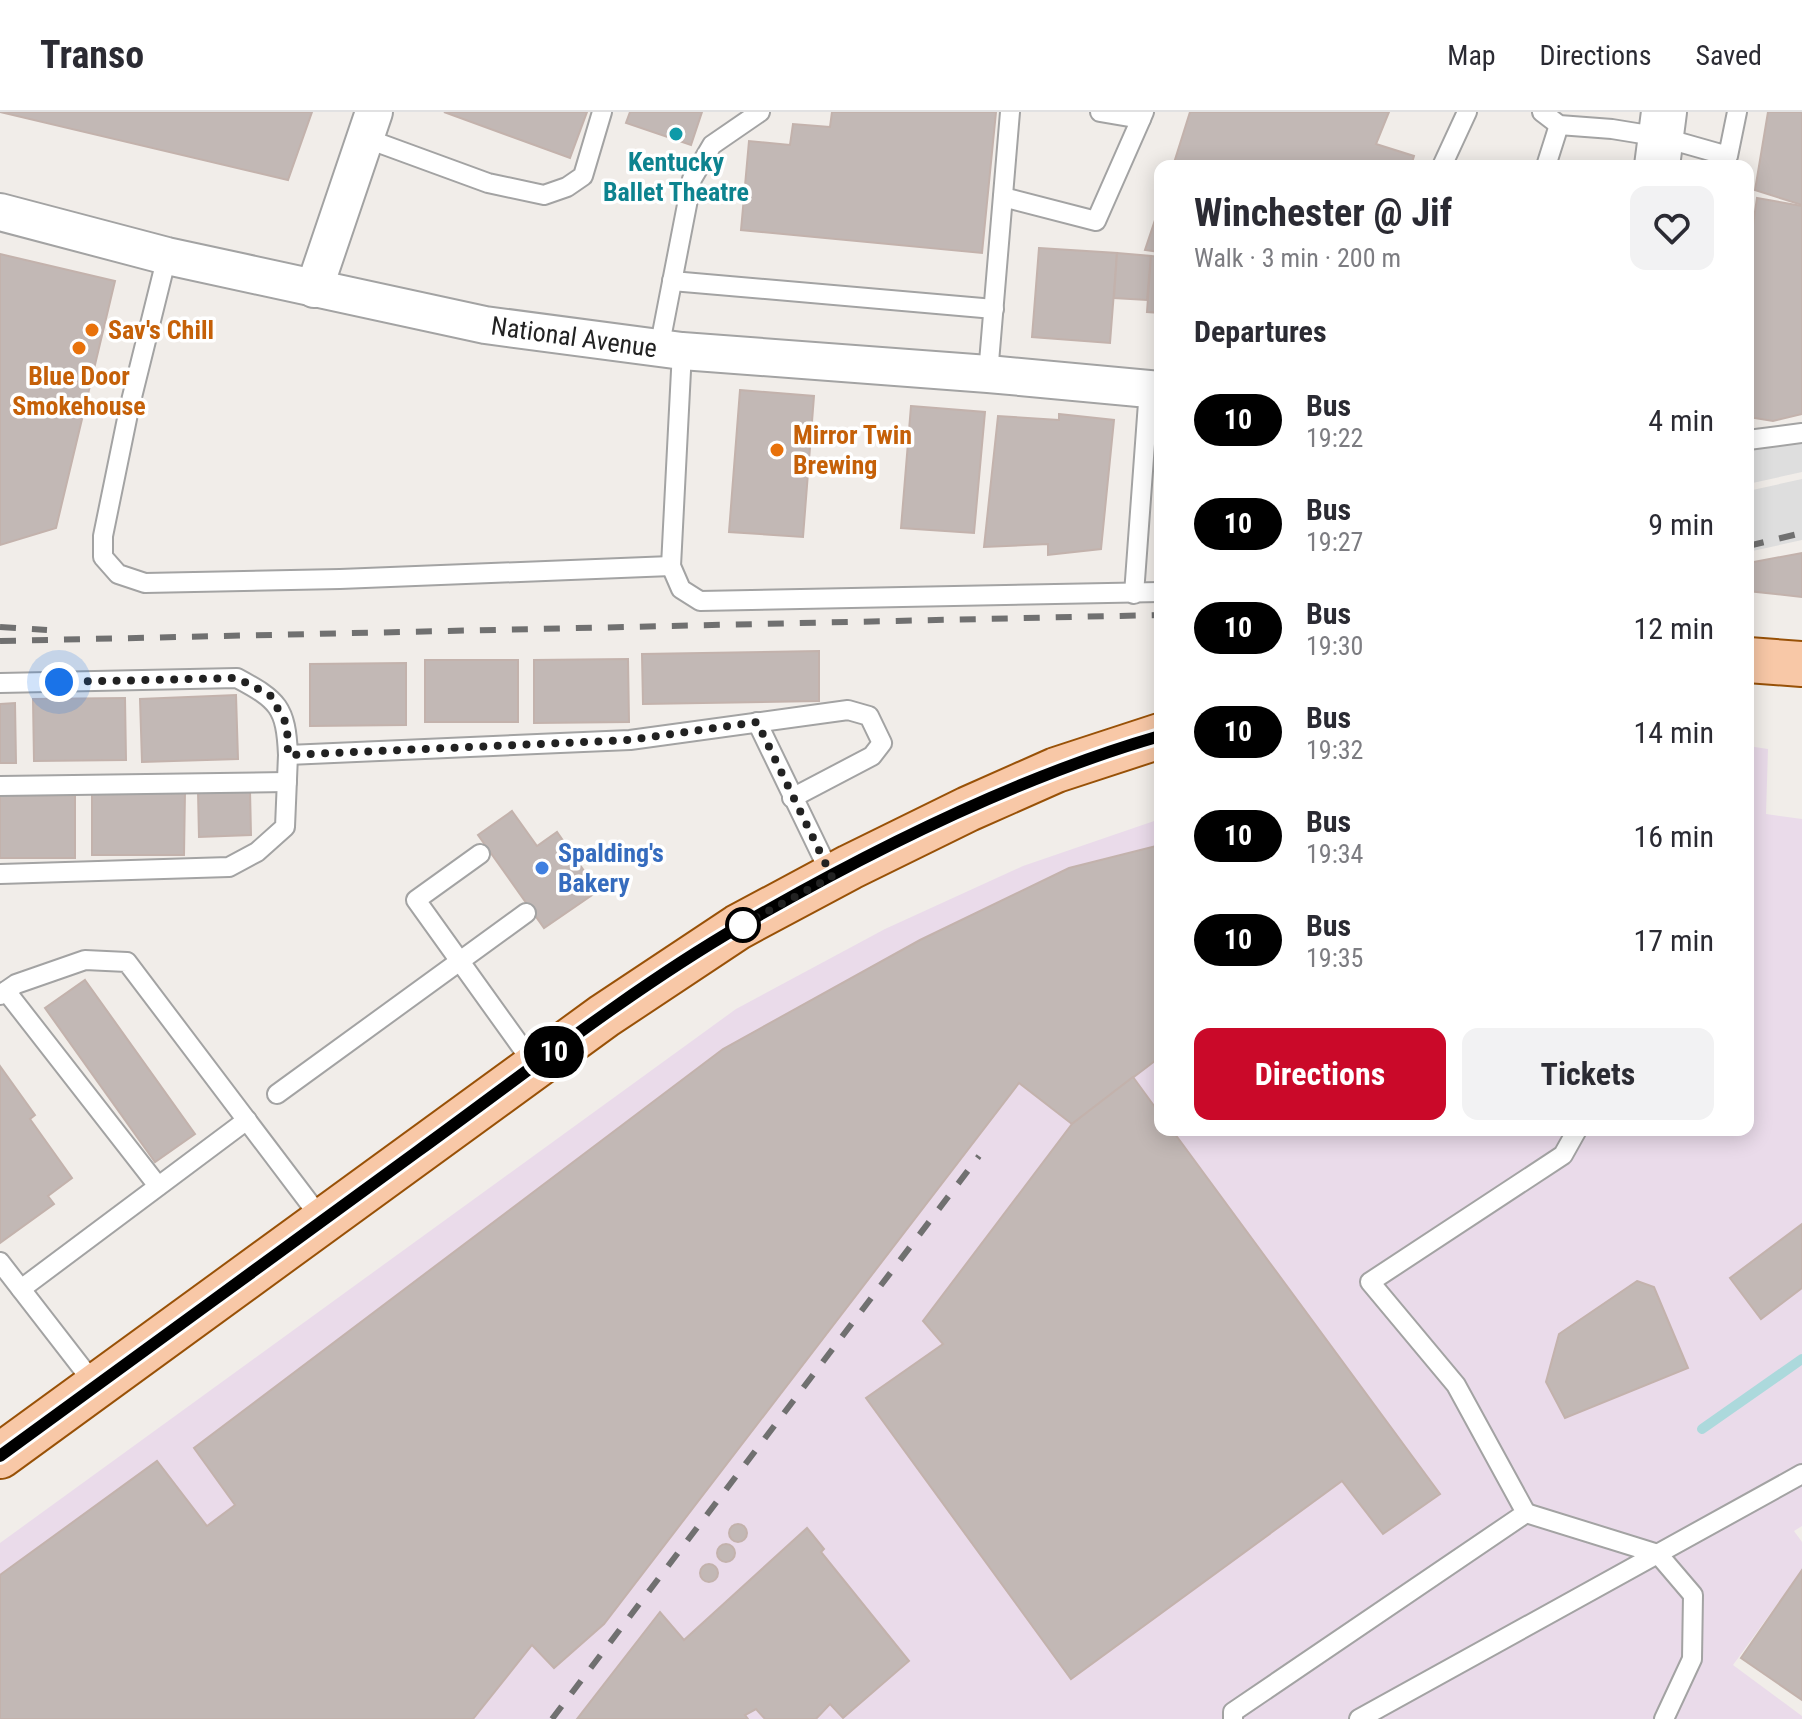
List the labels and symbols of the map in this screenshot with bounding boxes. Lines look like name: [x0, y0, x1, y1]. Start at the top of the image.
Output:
marker: Kentucky Ballet Theatre: [667, 125, 685, 143]
place label: Kentucky Ballet Theatre: [603, 147, 749, 207]
street label: National Avenue: [489, 311, 659, 363]
place label: Sav's Chill: [108, 315, 214, 345]
marker: Sav's Chill: [83, 321, 101, 339]
marker: Blue Door Smokehouse: [70, 339, 88, 357]
place label: Blue Door Smokehouse: [12, 361, 146, 421]
place label: Mirror Twin Brewing: [793, 420, 912, 480]
marker: Mirror Twin Brewing: [768, 441, 786, 459]
your location: [39, 662, 79, 702]
place label: Spalding's Bakery: [558, 838, 664, 898]
marker: Spalding's Bakery: [533, 859, 551, 877]
unlabelled marker: [726, 908, 760, 942]
line badge: 10: [518, 1026, 590, 1078]

